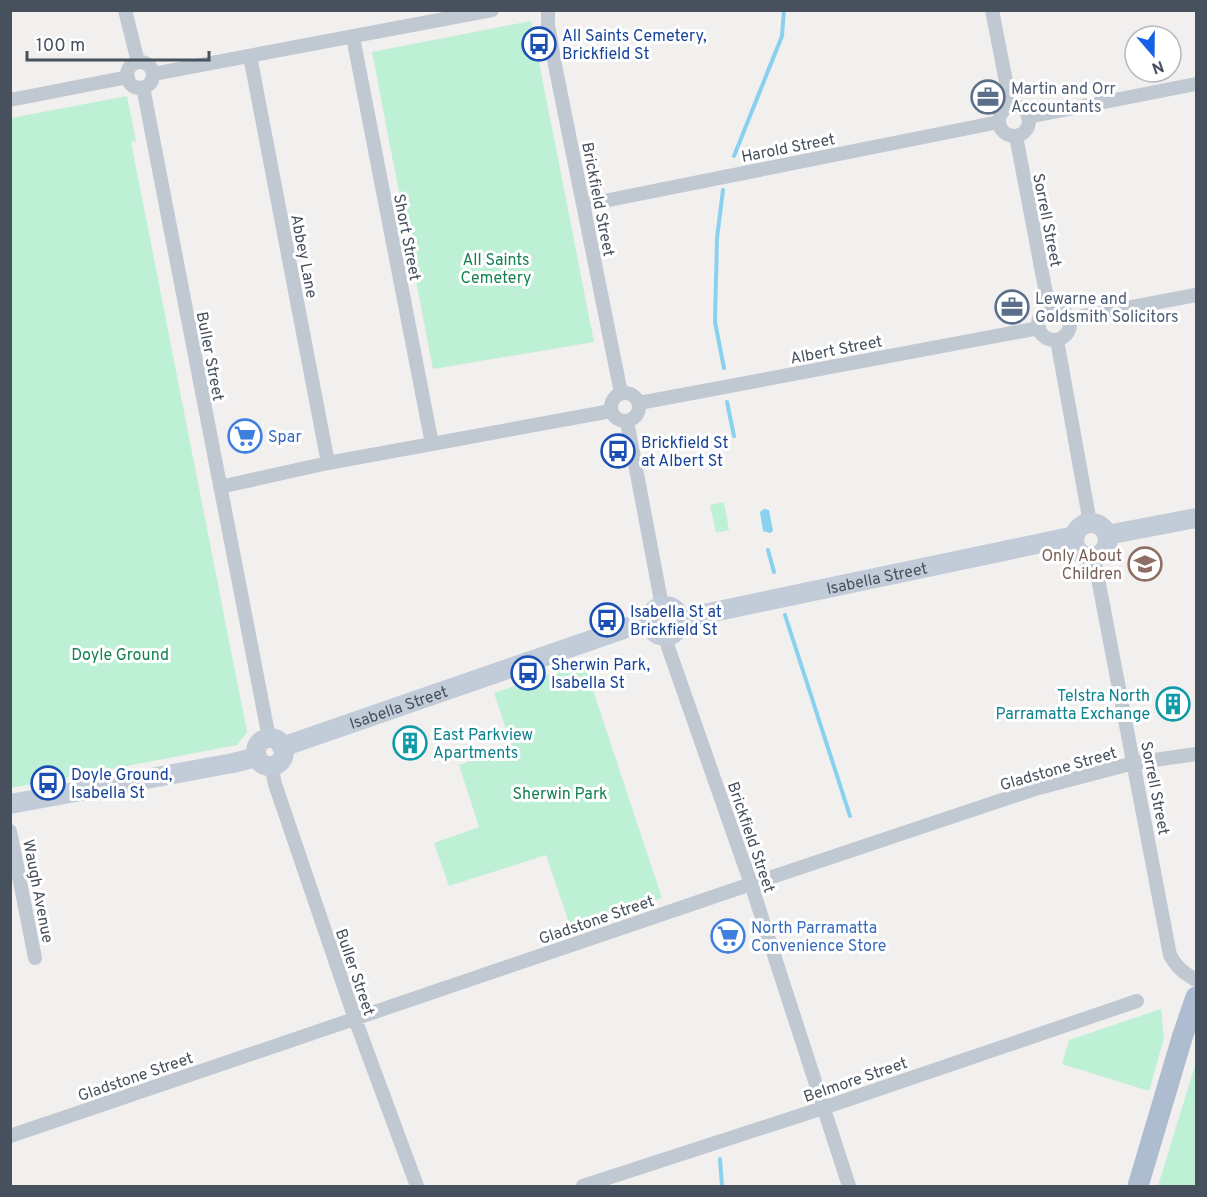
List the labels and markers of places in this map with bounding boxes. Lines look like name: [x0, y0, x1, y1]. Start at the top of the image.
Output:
bus stop icon: All Saints Cemetery, Brickfield St: [521, 26, 557, 62]
place label: All Saints Cemetery, Brickfield St: [562, 27, 707, 65]
office icon: Martin and Orr Accountants: [970, 79, 1006, 115]
place label: Martin and Orr Accountants: [1011, 80, 1116, 118]
office icon: Lewarne and Goldsmith Solicitors: [994, 289, 1030, 325]
place label: Lewarne and Goldsmith Solicitors: [1035, 290, 1179, 328]
supermarket icon: Spar: [227, 418, 263, 454]
place label: Spar: [268, 428, 302, 448]
bus stop icon: Brickfield St at Albert St: [600, 433, 636, 469]
place label: Brickfield St at Albert St: [641, 434, 729, 472]
school or university icon: Only About Children: [1127, 546, 1163, 582]
place label: Only About Children: [1041, 547, 1122, 585]
bus stop icon: Isabella St at Brickfield St: [589, 602, 625, 638]
place label: Isabella St at Brickfield St: [630, 603, 722, 641]
bus stop icon: Sherwin Park, Isabella St: [510, 655, 546, 691]
place label: Sherwin Park, Isabella St: [551, 656, 650, 694]
building icon: Telstra North Parramatta Exchange: [1155, 686, 1191, 722]
place label: Telstra North Parramatta Exchange: [995, 687, 1150, 725]
building icon: East Parkview Apartments: [392, 725, 428, 761]
place label: East Parkview Apartments: [433, 726, 533, 764]
bus stop icon: Doyle Ground, Isabella St: [30, 765, 66, 801]
place label: Doyle Ground, Isabella St: [71, 766, 172, 804]
supermarket icon: North Parramatta Convenience Store: [710, 918, 746, 954]
place label: North Parramatta Convenience Store: [751, 919, 886, 957]

